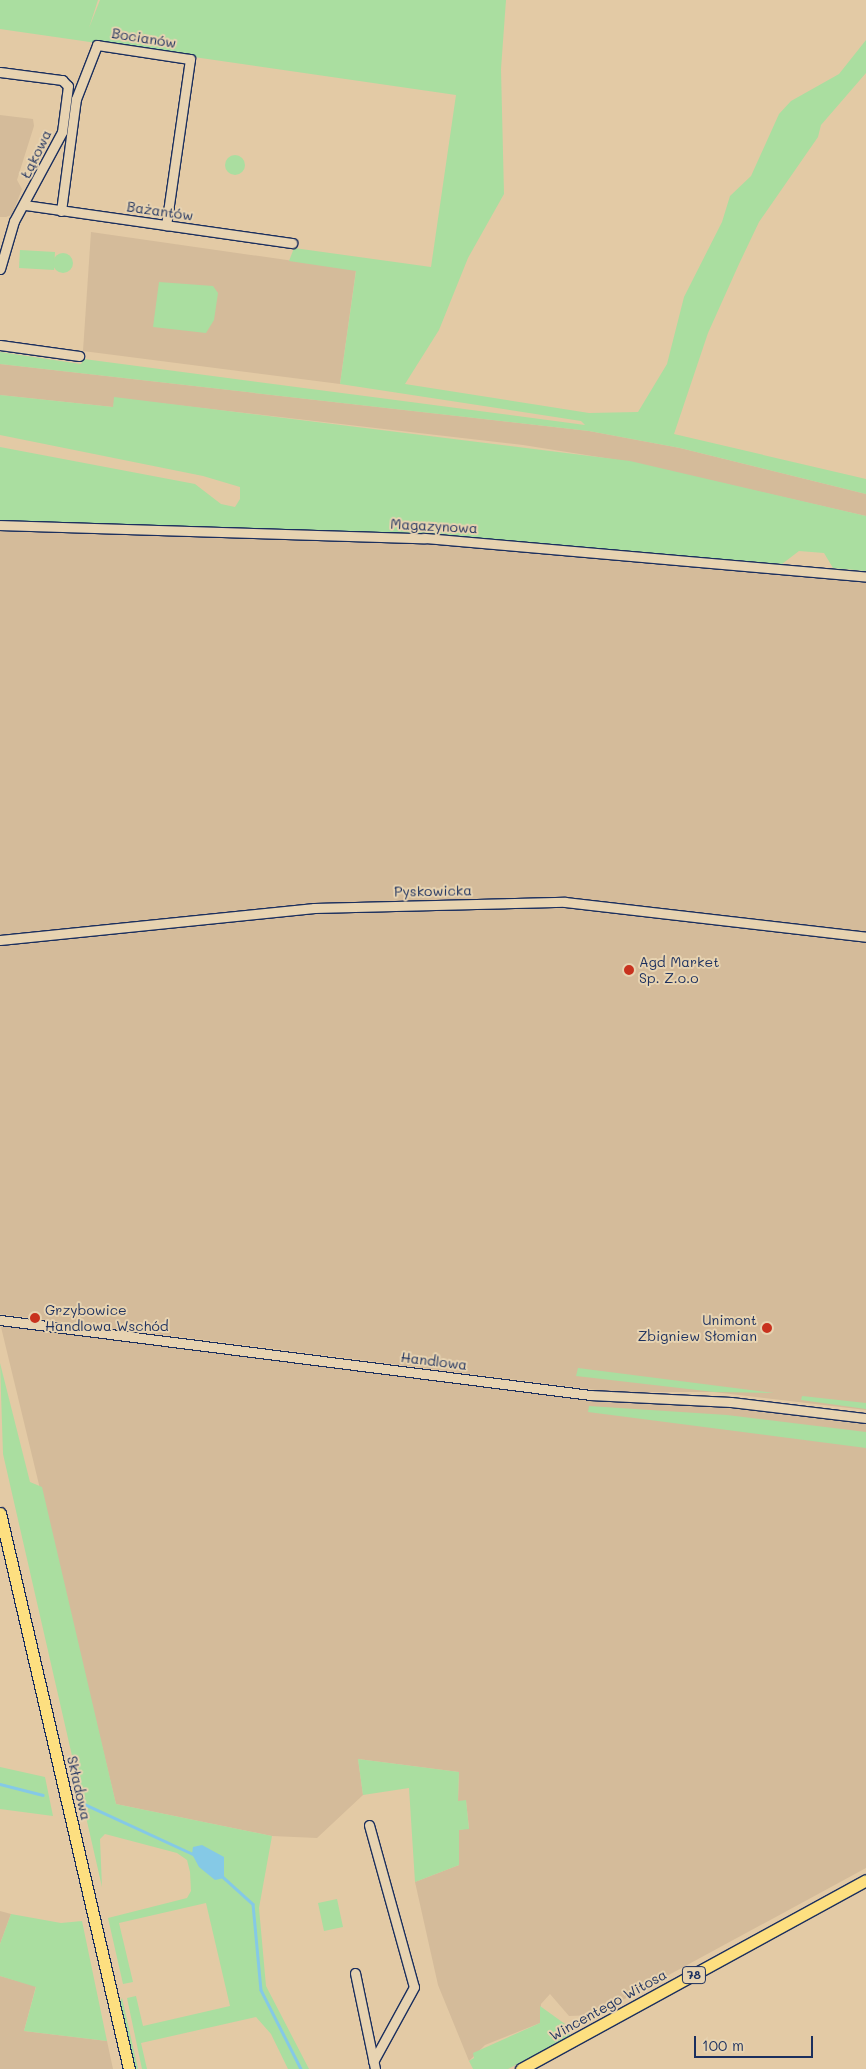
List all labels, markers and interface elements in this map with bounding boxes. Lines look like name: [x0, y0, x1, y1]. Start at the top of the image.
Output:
street label: Bocianów: [111, 25, 177, 51]
street label: Łąkowa: [17, 127, 55, 181]
street label: Bażantów: [126, 198, 194, 224]
street label: Magazynowa: [390, 515, 478, 537]
street label: Pyskowicka: [394, 882, 472, 900]
place label: Agd Market Sp. Z.o.o: [639, 954, 719, 986]
marker: Agd Market Sp. Z.o.o: [623, 964, 635, 976]
place label: Grzybowice Handlowa Wschód: [45, 1302, 169, 1334]
marker: Grzybowice Handlowa Wschód: [29, 1312, 41, 1324]
place label: Unimont Zbigniew Słomian: [638, 1312, 757, 1344]
marker: Unimont Zbigniew Słomian: [761, 1322, 773, 1334]
street label: Handlowa: [400, 1349, 468, 1373]
street label: Składowa: [63, 1754, 95, 1822]
street label: Wincentego Witosa: [547, 1966, 669, 2044]
road number: 78: [682, 1966, 706, 1984]
scale bar: [696, 2026, 815, 2058]
text: 100 m: [702, 2035, 744, 2055]

